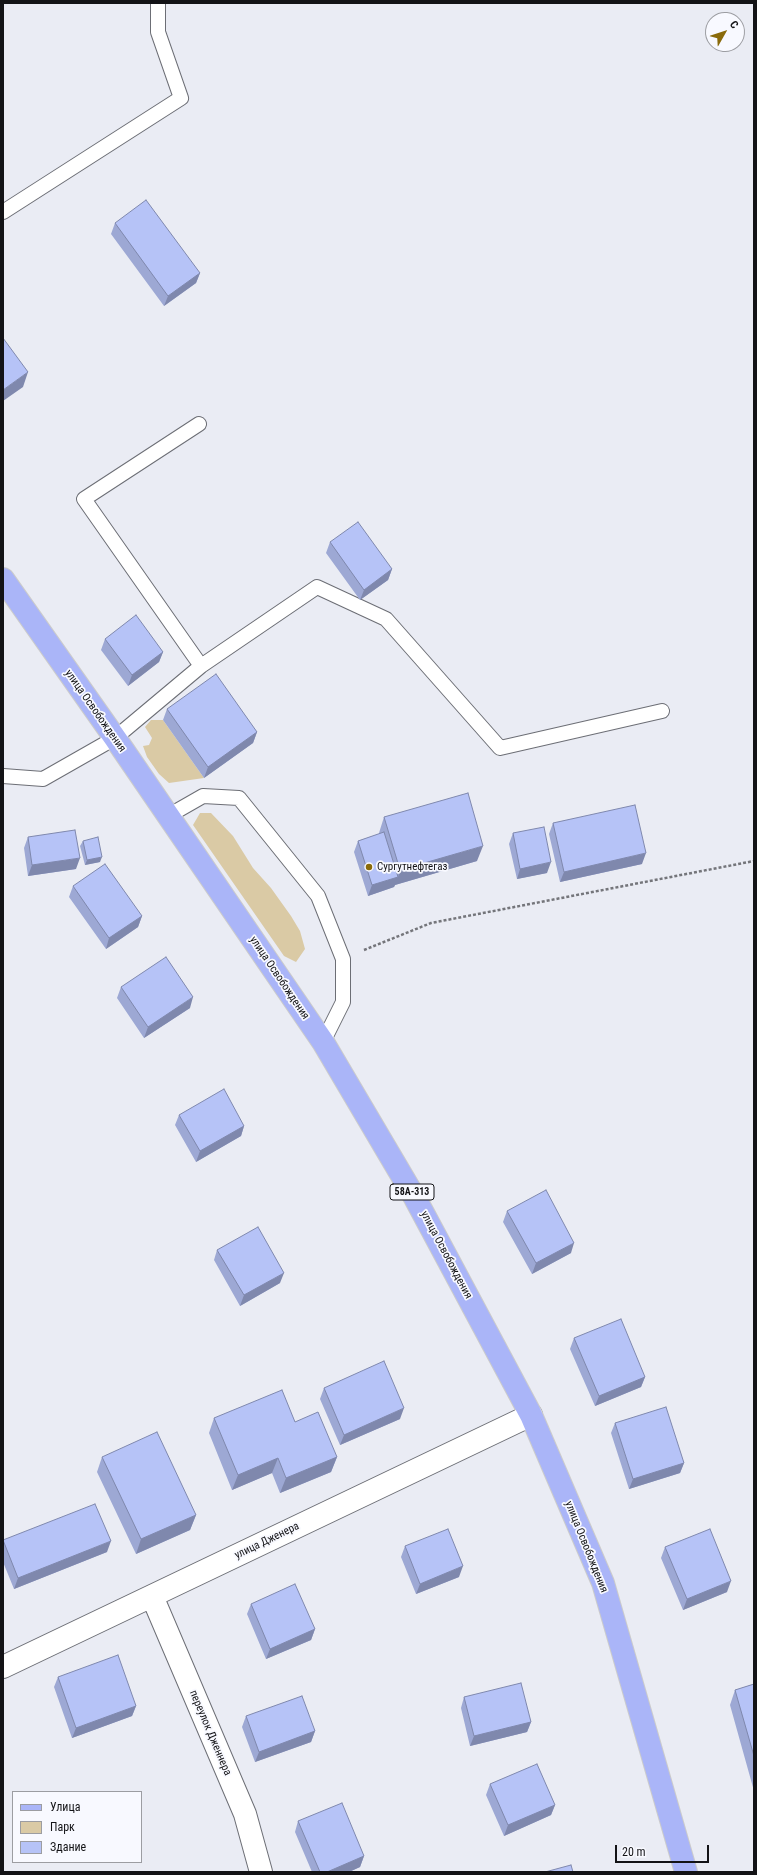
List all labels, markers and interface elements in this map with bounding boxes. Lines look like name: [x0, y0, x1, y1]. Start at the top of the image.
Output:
north arrow: [705, 12, 745, 52]
text: С: [727, 18, 741, 31]
street label: улица Освобождения: [62, 667, 128, 755]
place label: Сургутнефтегаз: [377, 860, 448, 874]
marker: Сургутнефтегаз: [364, 862, 374, 872]
street label: улица Освобождения: [246, 934, 312, 1022]
road number: 58А-313: [390, 1184, 434, 1200]
street label: улица Освобождения: [417, 1209, 475, 1301]
street label: улица Освобождения: [562, 1499, 610, 1595]
street label: улица Дженера: [233, 1520, 301, 1562]
street label: переулок Дженнера: [186, 1688, 234, 1778]
legend: [12, 1791, 142, 1863]
text: Улица: [50, 1800, 80, 1814]
text: Парк: [50, 1820, 75, 1834]
scale bar: [617, 1837, 711, 1863]
text: Здание: [50, 1840, 86, 1854]
text: 20 m: [622, 1845, 646, 1859]

